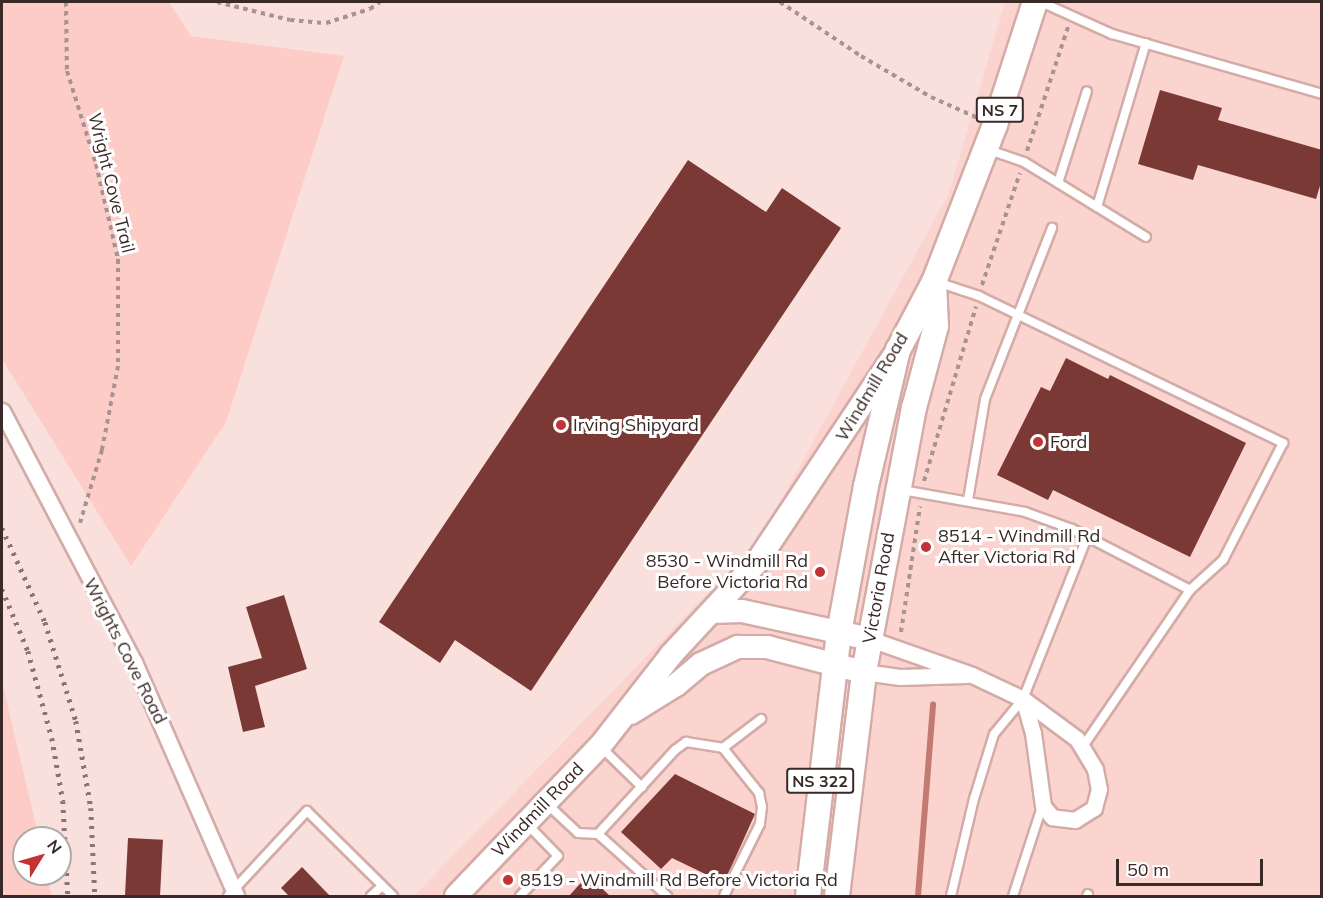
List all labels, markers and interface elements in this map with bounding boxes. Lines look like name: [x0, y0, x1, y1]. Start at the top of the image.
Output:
road number: NS 7: [974, 97, 1026, 123]
street label: Wright Cove Trail: [83, 111, 139, 255]
street label: Windmill Road: [831, 329, 913, 445]
place label: Irving Shipyard: [573, 414, 699, 436]
marker: Irving Shipyard: [554, 418, 568, 432]
place label: Ford: [1050, 431, 1087, 453]
marker: Ford: [1031, 435, 1045, 449]
place label: 8514 - Windmill Rd After Victoria Rd: [938, 526, 1100, 568]
street label: Victoria Road: [859, 531, 899, 645]
marker: 8514 - Windmill Rd After Victoria Rd: [919, 540, 933, 554]
place label: 8530 - Windmill Rd Before Victoria Rd: [646, 551, 808, 594]
marker: 8530 - Windmill Rd Before Victoria Rd: [813, 565, 827, 579]
street label: Wrights Cove Road: [79, 574, 171, 728]
street label: Windmill Road: [487, 758, 589, 862]
road number: NS 322: [786, 768, 854, 794]
north arrow: [12, 826, 72, 886]
text: N: [43, 836, 66, 857]
scale bar: [1119, 847, 1266, 885]
text: 50 m: [1127, 858, 1169, 881]
place label: 8519 - Windmill Rd Before Victoria Rd: [520, 869, 838, 891]
marker: 8519 - Windmill Rd Before Victoria Rd: [501, 873, 515, 887]

